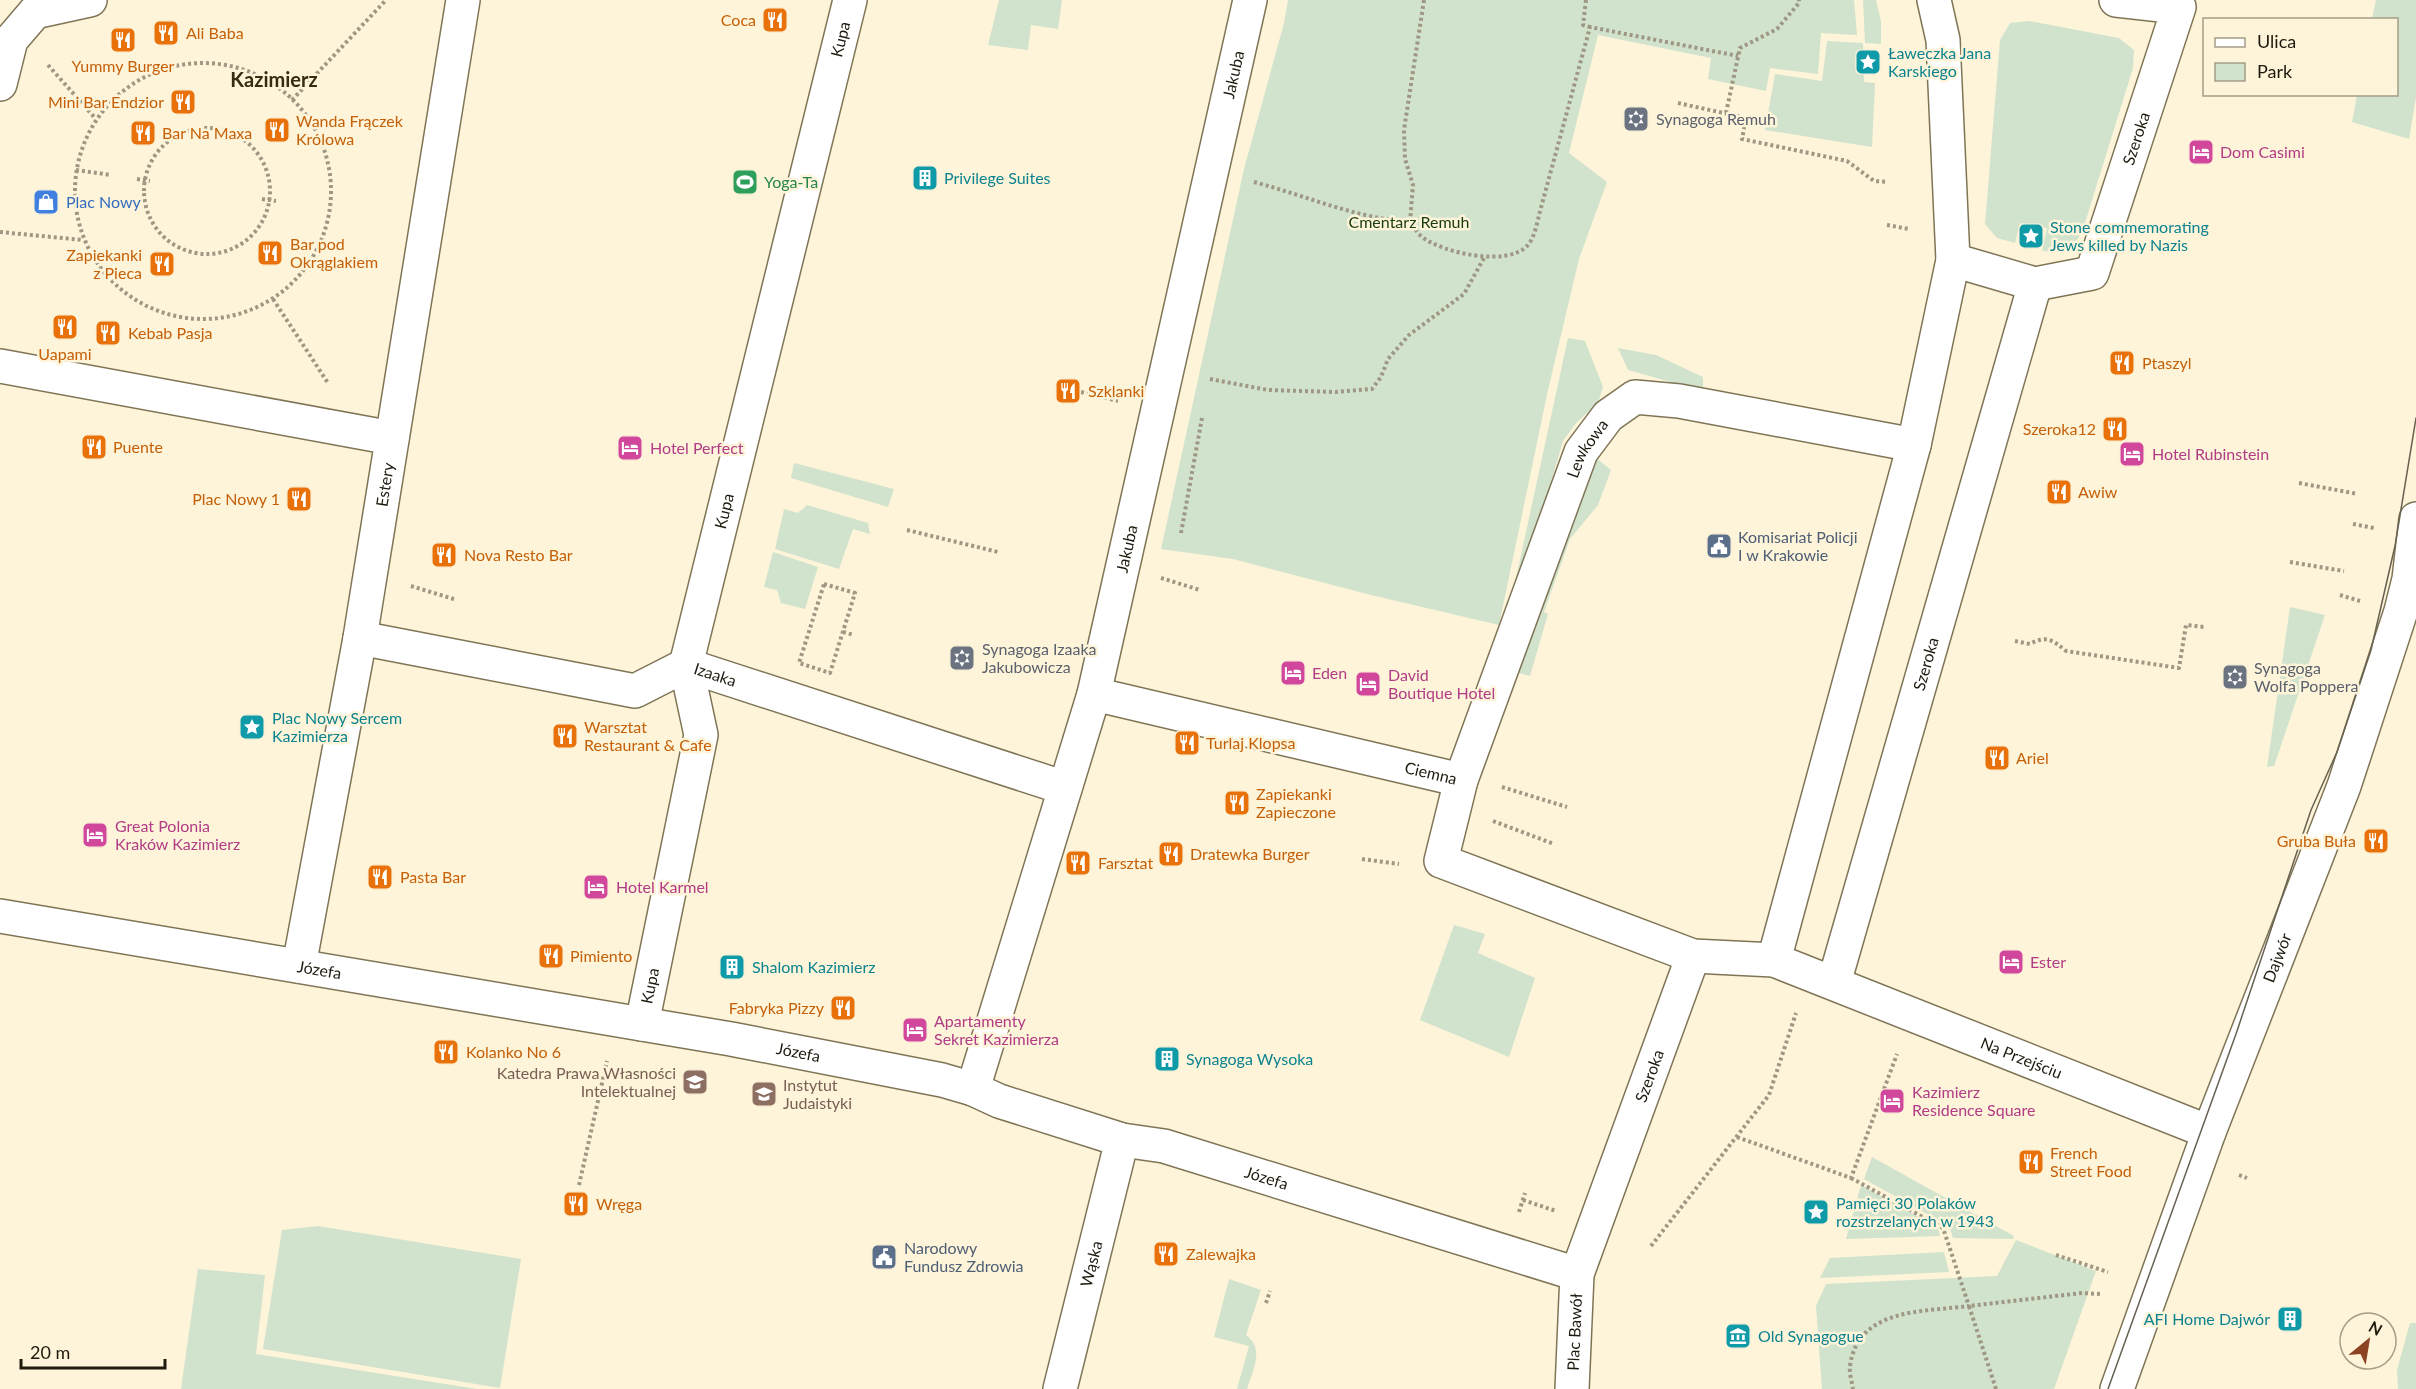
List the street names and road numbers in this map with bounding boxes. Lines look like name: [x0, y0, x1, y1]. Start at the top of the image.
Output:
street label: Kupa: [826, 19, 853, 59]
street label: Jakuba: [1218, 49, 1247, 100]
street label: Szeroka: [2118, 109, 2153, 167]
street label: Lewkowa: [1562, 415, 1611, 480]
street label: Estery: [371, 460, 397, 508]
street label: Kupa: [710, 491, 737, 531]
street label: Jakuba: [1112, 523, 1141, 574]
street label: Szeroka: [1909, 635, 1942, 693]
street label: Izaaka: [692, 658, 739, 690]
street label: Ciemna: [1403, 757, 1459, 788]
street label: Dajwór: [2258, 930, 2295, 985]
street label: Józefa: [296, 956, 343, 982]
street label: Kupa: [636, 966, 662, 1005]
street label: Na Przejściu: [1978, 1033, 2065, 1082]
street label: Józefa: [775, 1038, 822, 1065]
street label: Szeroka: [1631, 1047, 1667, 1105]
street label: Józefa: [1243, 1162, 1291, 1193]
street label: Wąska: [1076, 1239, 1106, 1289]
street label: Plac Bawół: [1563, 1293, 1585, 1371]

